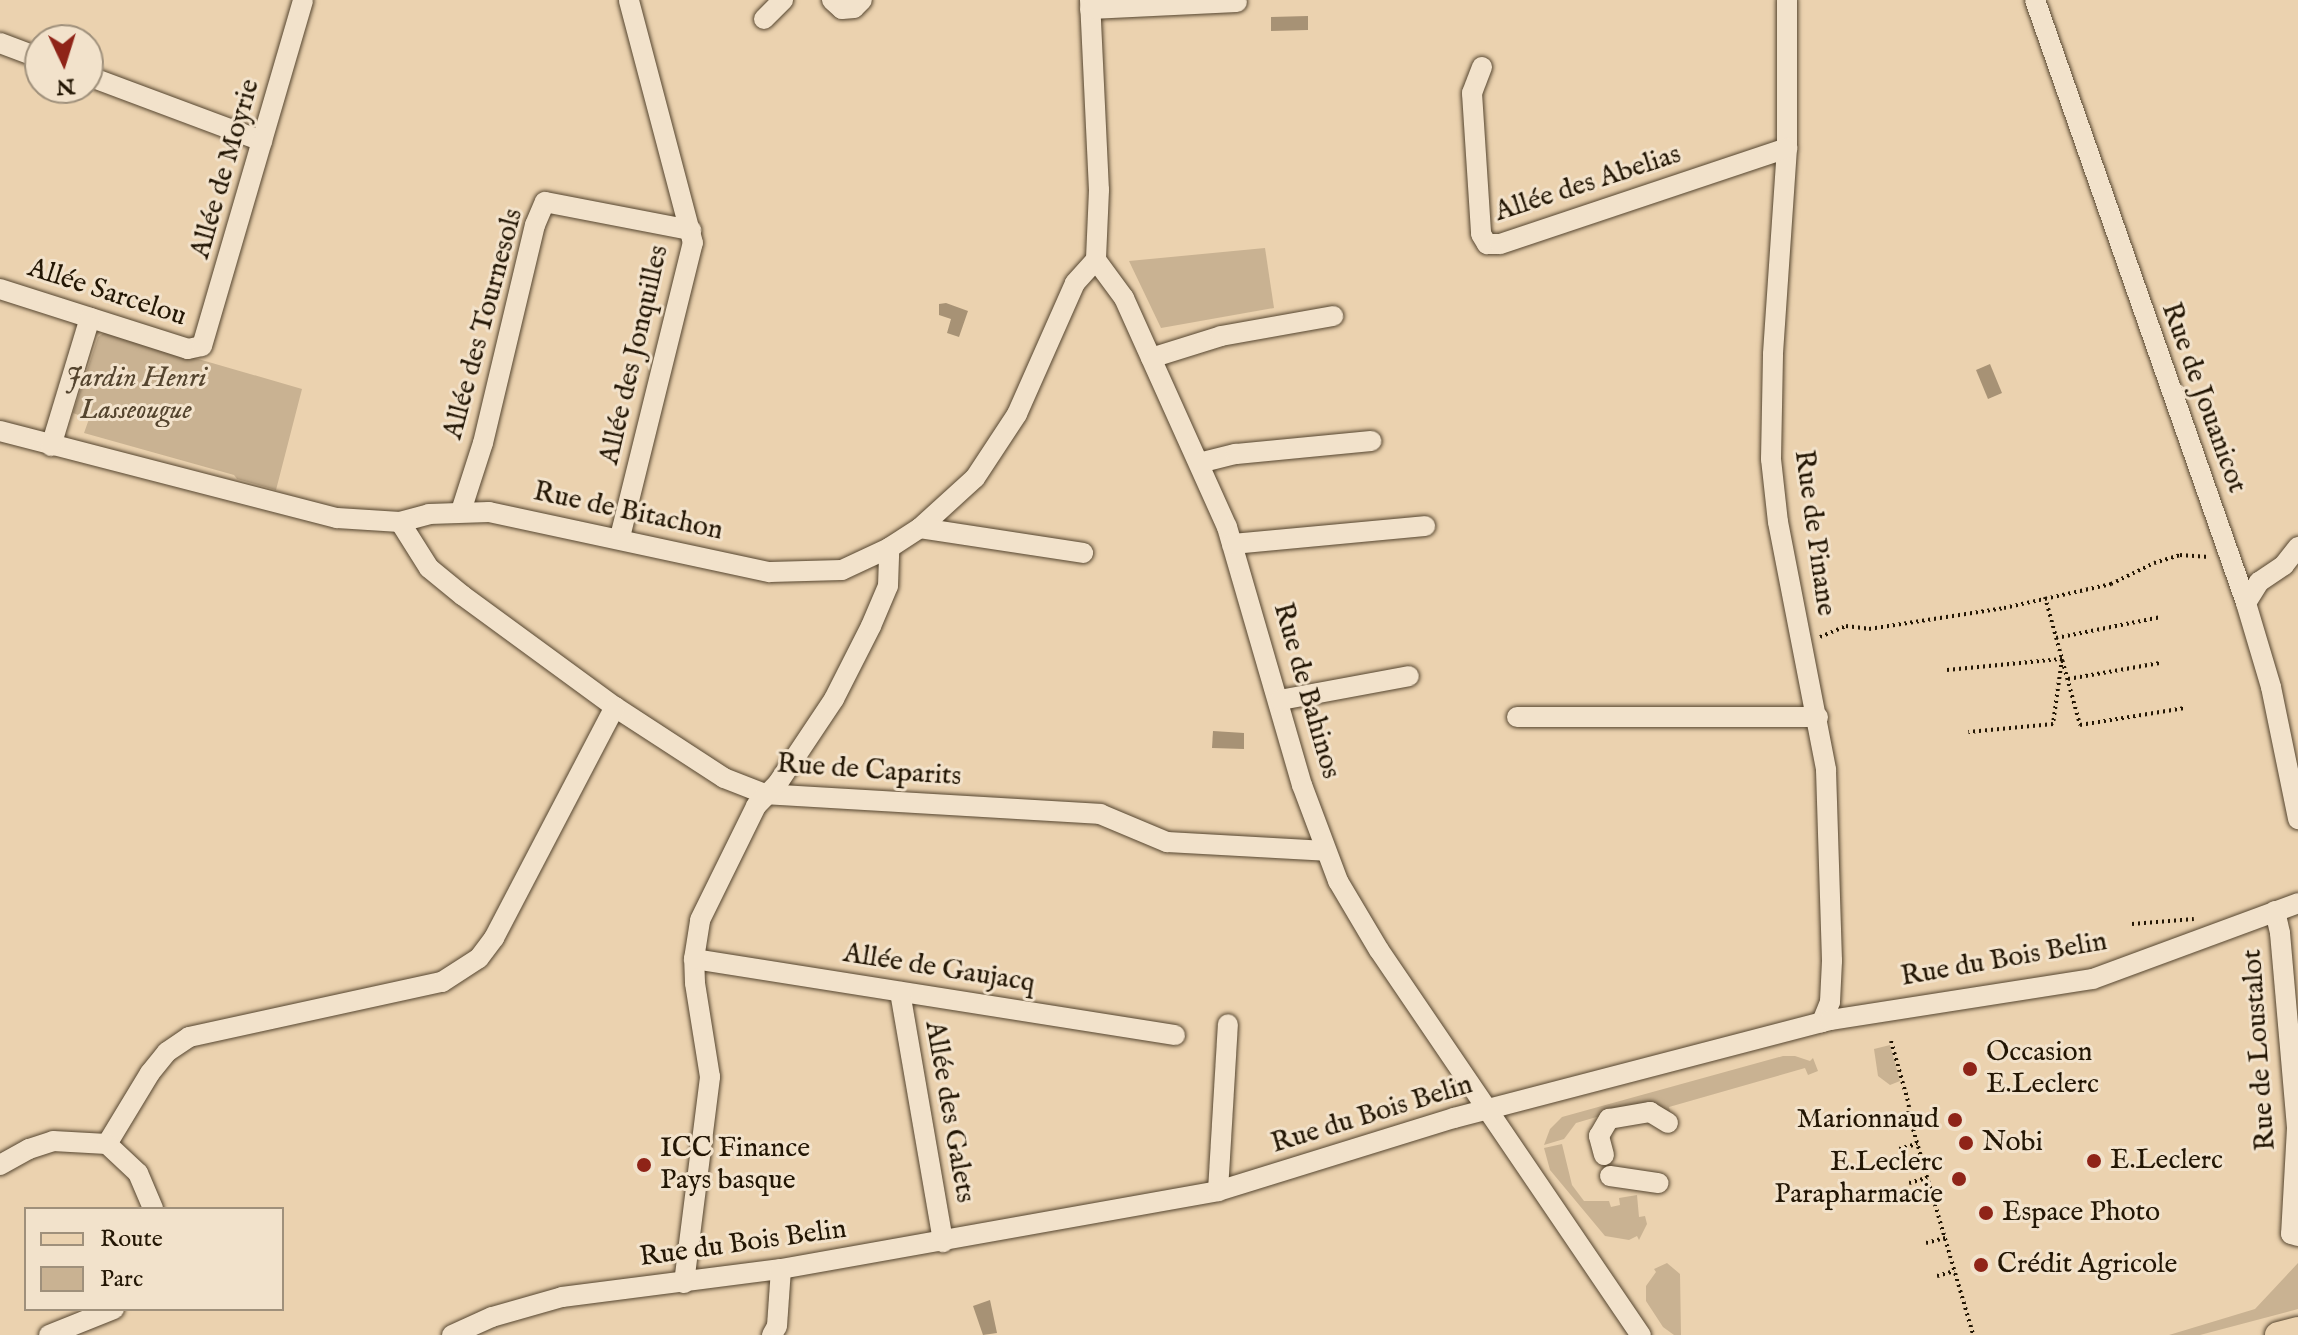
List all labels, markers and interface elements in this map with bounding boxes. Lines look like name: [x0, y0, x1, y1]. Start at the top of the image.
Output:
north arrow: [24, 24, 104, 104]
text: N: [55, 71, 76, 101]
street label: Allée de Moyrie: [184, 75, 268, 263]
street label: Allée des Abelias: [1491, 138, 1685, 230]
street label: Allée des Tournesols: [437, 205, 531, 443]
street label: Allée des Jonquilles: [593, 242, 677, 468]
street label: Allée Sarcelou: [24, 252, 190, 334]
street label: Rue de Jouanicot: [2153, 298, 2253, 498]
park label: Jardin Henri Lasseougue: [66, 362, 206, 428]
street label: Rue de Pinane: [1786, 448, 1842, 618]
street label: Rue de Bitachon: [530, 476, 726, 548]
street label: Rue de Bahinos: [1265, 599, 1347, 783]
street label: Rue de Caparits: [776, 748, 962, 794]
street label: Rue du Bois Belin: [1898, 925, 2110, 995]
street label: Allée de Gaujacq: [841, 937, 1037, 1001]
street label: Rue de Loustalot: [2236, 948, 2284, 1152]
street label: Allée des Galets: [916, 1019, 982, 1205]
place label: Occasion E.Leclerc: [1986, 1036, 2099, 1102]
marker: Occasion E.Leclerc: [1961, 1060, 1979, 1078]
street label: Rue du Bois Belin: [1267, 1068, 1477, 1162]
place label: Marionnaud: [1797, 1103, 1939, 1137]
marker: Marionnaud: [1946, 1111, 1964, 1129]
place label: Nobi: [1982, 1126, 2043, 1160]
place label: ICC Finance Pays basque: [660, 1132, 810, 1198]
marker: Nobi: [1957, 1134, 1975, 1152]
place label: E.Leclerc: [2110, 1144, 2223, 1178]
place label: E.Leclerc Parapharmacie: [1774, 1146, 1943, 1212]
marker: E.Leclerc: [2085, 1152, 2103, 1170]
marker: ICC Finance Pays basque: [635, 1156, 653, 1174]
marker: E.Leclerc Parapharmacie: [1950, 1170, 1968, 1188]
place label: Espace Photo: [2002, 1196, 2160, 1230]
marker: Espace Photo: [1977, 1204, 1995, 1222]
legend: [24, 1207, 284, 1311]
street label: Rue du Bois Belin: [637, 1213, 849, 1275]
text: Route: [100, 1224, 163, 1255]
place label: Crédit Agricole: [1997, 1248, 2177, 1282]
marker: Crédit Agricole: [1972, 1256, 1990, 1274]
text: Parc: [100, 1264, 143, 1295]

